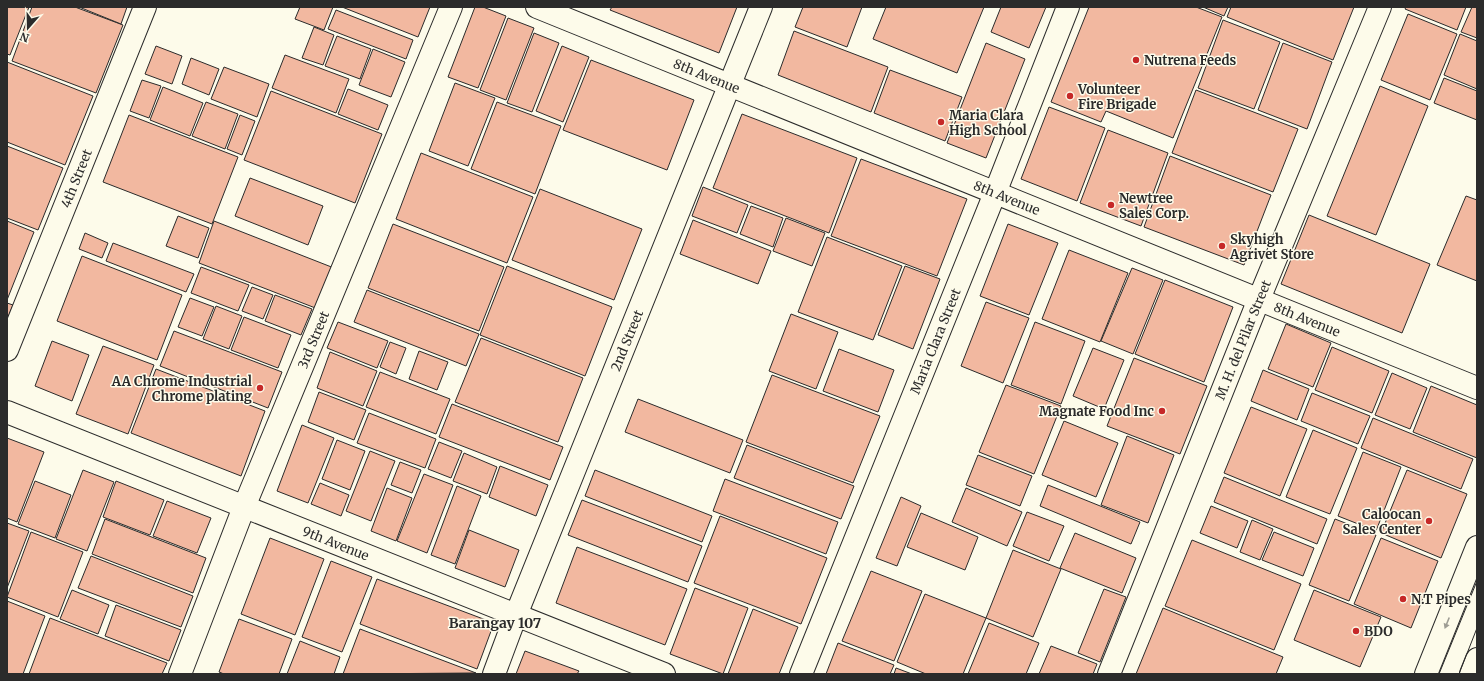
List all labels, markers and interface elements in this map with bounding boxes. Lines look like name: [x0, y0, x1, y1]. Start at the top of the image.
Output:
north arrow: [8, 8, 48, 48]
text: N: [18, 29, 31, 45]
place label: Nutrena Feeds: [1144, 52, 1236, 69]
street label: 8th Avenue: [671, 55, 742, 97]
marker: Nutrena Feeds: [1131, 55, 1141, 65]
place label: Volunteer Fire Brigade: [1077, 81, 1156, 113]
marker: Volunteer Fire Brigade: [1065, 91, 1075, 101]
place label: Maria Clara High School: [949, 107, 1027, 139]
marker: Maria Clara High School: [936, 117, 946, 127]
street label: 4th Street: [57, 147, 95, 210]
street label: 8th Avenue: [971, 176, 1043, 219]
place label: Newtree Sales Corp.: [1119, 190, 1189, 222]
marker: Newtree Sales Corp.: [1106, 200, 1116, 210]
place label: Skyhigh Agrivet Store: [1229, 231, 1314, 263]
marker: Skyhigh Agrivet Store: [1217, 241, 1227, 251]
street label: M. H. del Pilar Street: [1211, 277, 1274, 402]
street label: Maria Clara Street: [906, 286, 964, 396]
street label: 8th Avenue: [1271, 298, 1343, 340]
street label: 2nd Street: [607, 307, 647, 373]
street label: 3rd Street: [294, 308, 333, 371]
place label: AA Chrome Industrial Chrome plating: [111, 373, 252, 405]
marker: AA Chrome Industrial Chrome plating: [255, 383, 265, 393]
place label: Magnate Food Inc: [1039, 403, 1154, 420]
marker: Magnate Food Inc: [1157, 406, 1167, 416]
place label: Caloocan Sales Center: [1343, 506, 1421, 538]
marker: Caloocan Sales Center: [1424, 516, 1434, 526]
street label: 9th Avenue: [300, 522, 372, 564]
place label: N.T Pipes: [1411, 591, 1471, 608]
marker: N.T Pipes: [1398, 594, 1408, 604]
district label: Barangay 107: [449, 614, 541, 632]
one-way arrow: [1443, 617, 1449, 629]
place label: BDO: [1364, 623, 1393, 640]
marker: BDO: [1351, 626, 1361, 636]

